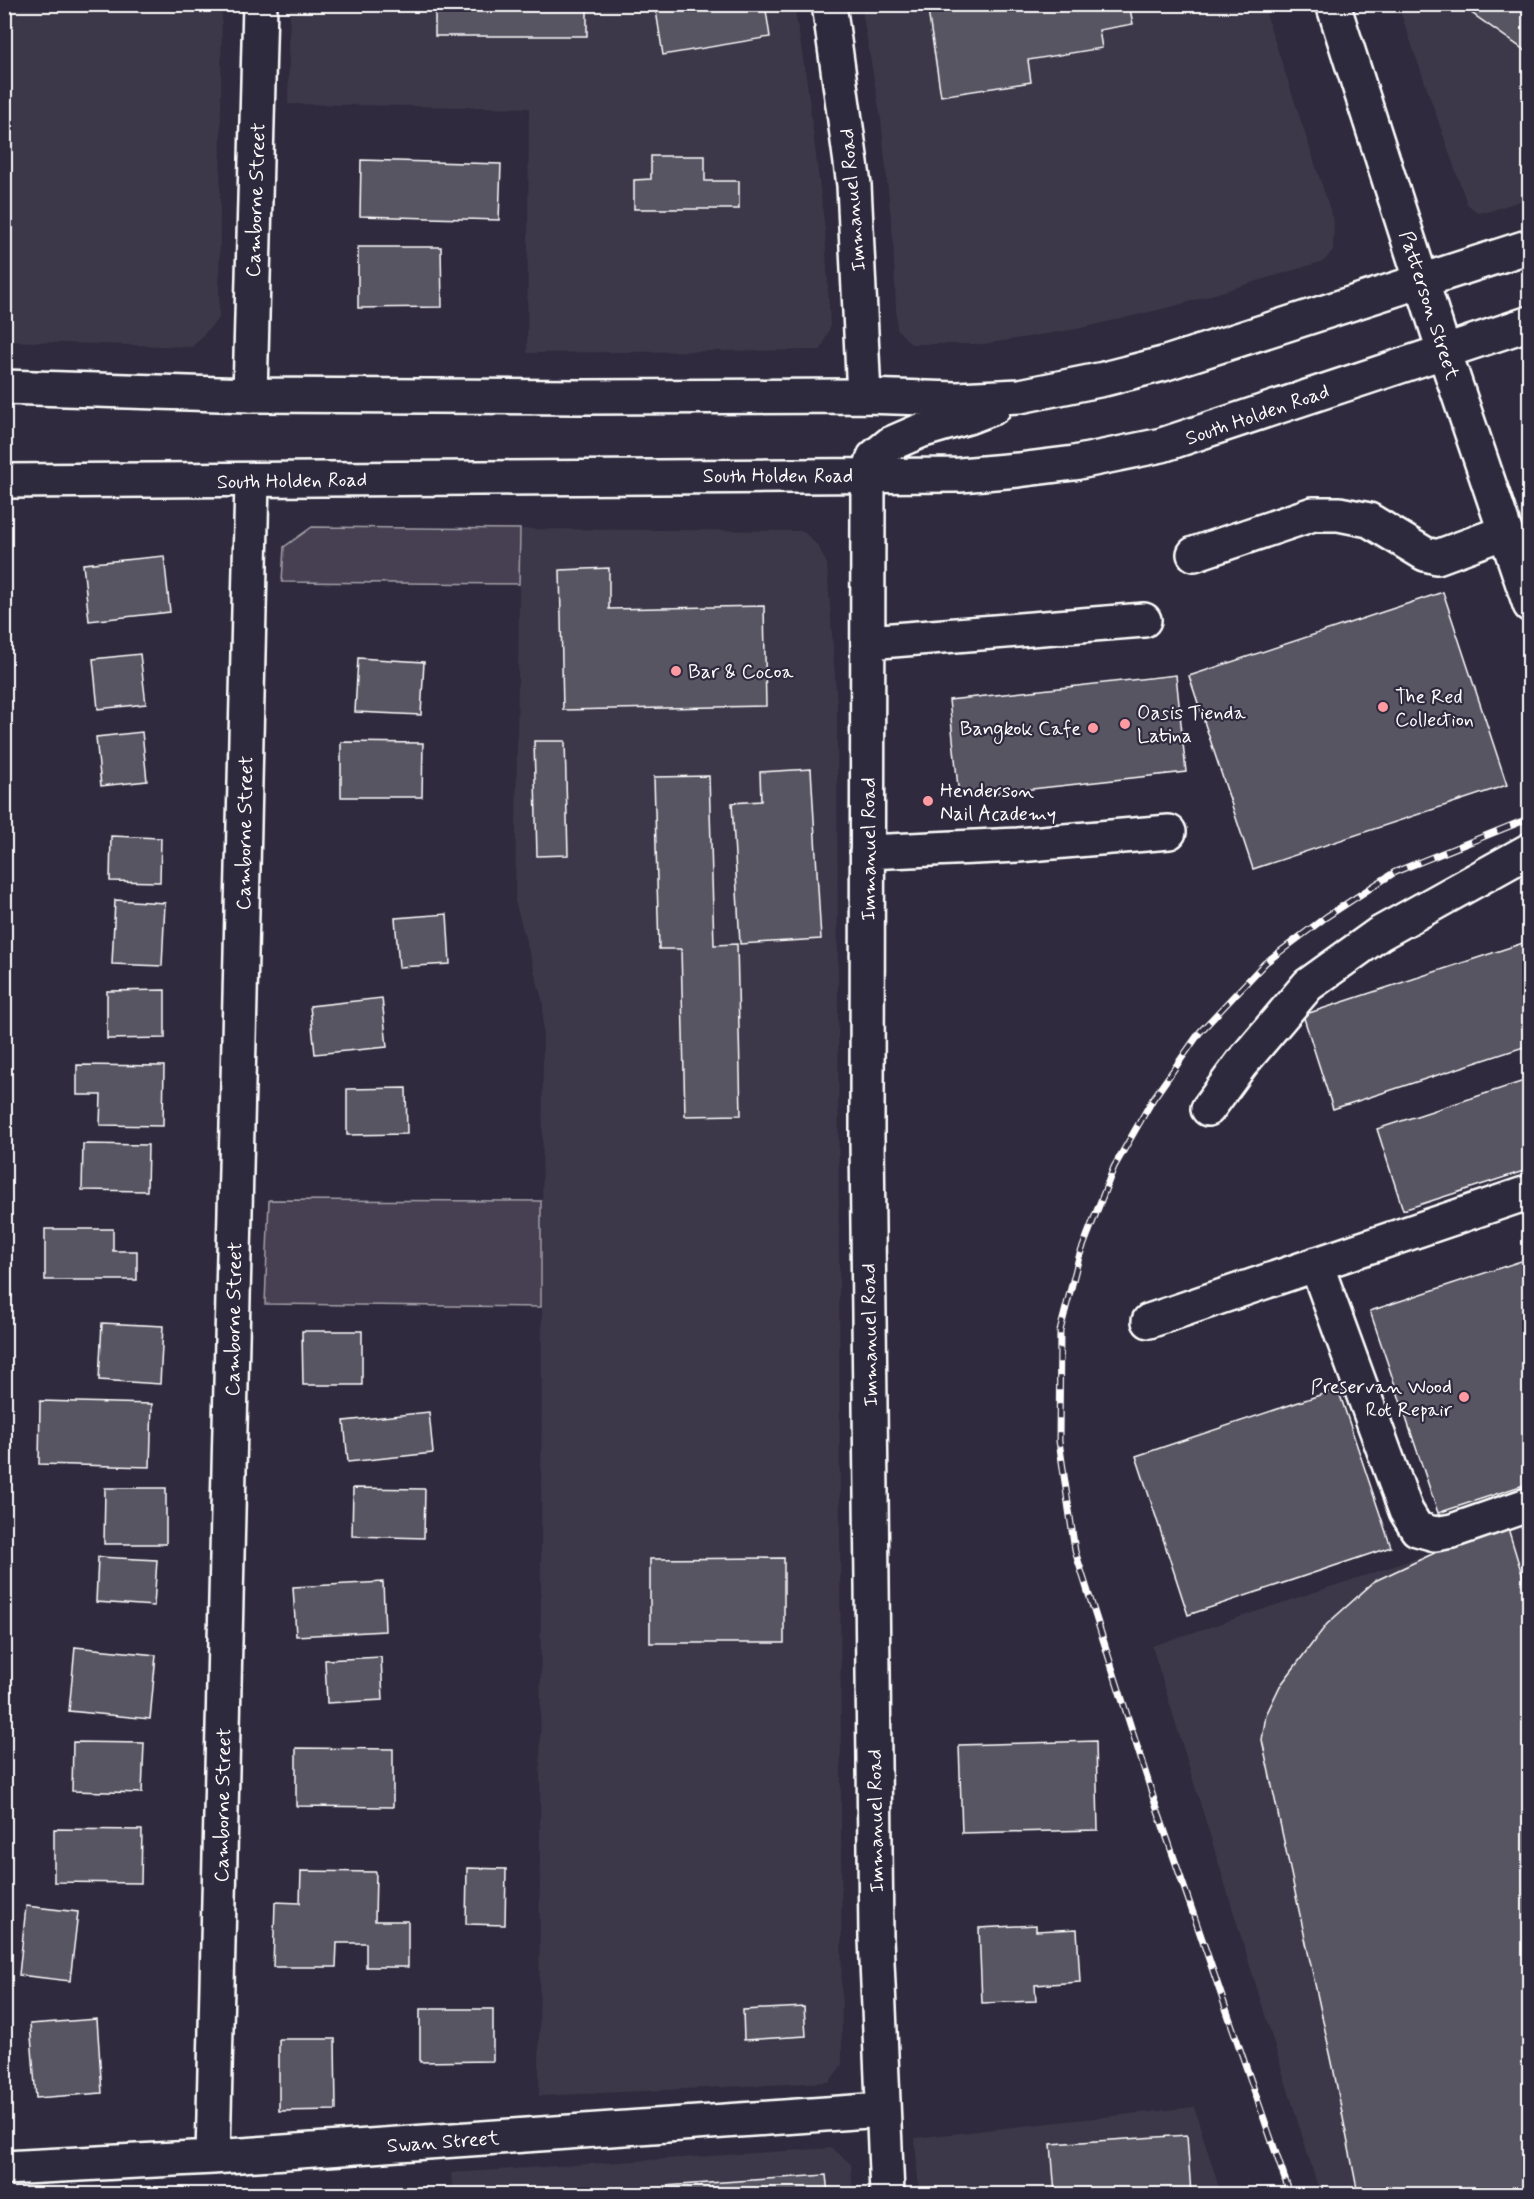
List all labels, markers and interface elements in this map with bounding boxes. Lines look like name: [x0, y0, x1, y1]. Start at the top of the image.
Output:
street label: Camborne Street: [240, 122, 273, 278]
street label: Immanuel Road: [834, 127, 873, 273]
street label: Patterson Street: [1392, 228, 1465, 384]
street label: South Holden Road: [1182, 378, 1333, 453]
street label: South Holden Road: [703, 463, 853, 490]
street label: South Holden Road: [217, 467, 367, 496]
place label: Bar & Cocoa: [688, 659, 795, 686]
marker: Bar & Cocoa: [669, 664, 683, 678]
place label: The Red Collection: [1395, 684, 1474, 734]
place label: Oasis Tienda Latina: [1137, 700, 1247, 750]
marker: The Red Collection: [1376, 700, 1390, 714]
place label: Bangkok Cafe: [960, 716, 1081, 744]
marker: Oasis Tienda Latina: [1118, 717, 1132, 731]
marker: Bangkok Cafe: [1086, 721, 1100, 735]
street label: Camborne Street: [231, 755, 260, 911]
street label: Immanuel Road: [856, 777, 883, 921]
place label: Henderson Nail Academy: [940, 778, 1056, 828]
marker: Henderson Nail Academy: [921, 794, 935, 808]
street label: Camborne Street: [220, 1241, 249, 1397]
street label: Immanuel Road: [856, 1263, 885, 1407]
place label: Preservan Wood Rot Repair: [1311, 1374, 1453, 1424]
marker: Preservan Wood Rot Repair: [1457, 1390, 1471, 1404]
street label: Camborne Street: [209, 1727, 238, 1883]
street label: Immanuel Road: [862, 1749, 891, 1893]
street label: Swan Street: [386, 2125, 501, 2160]

